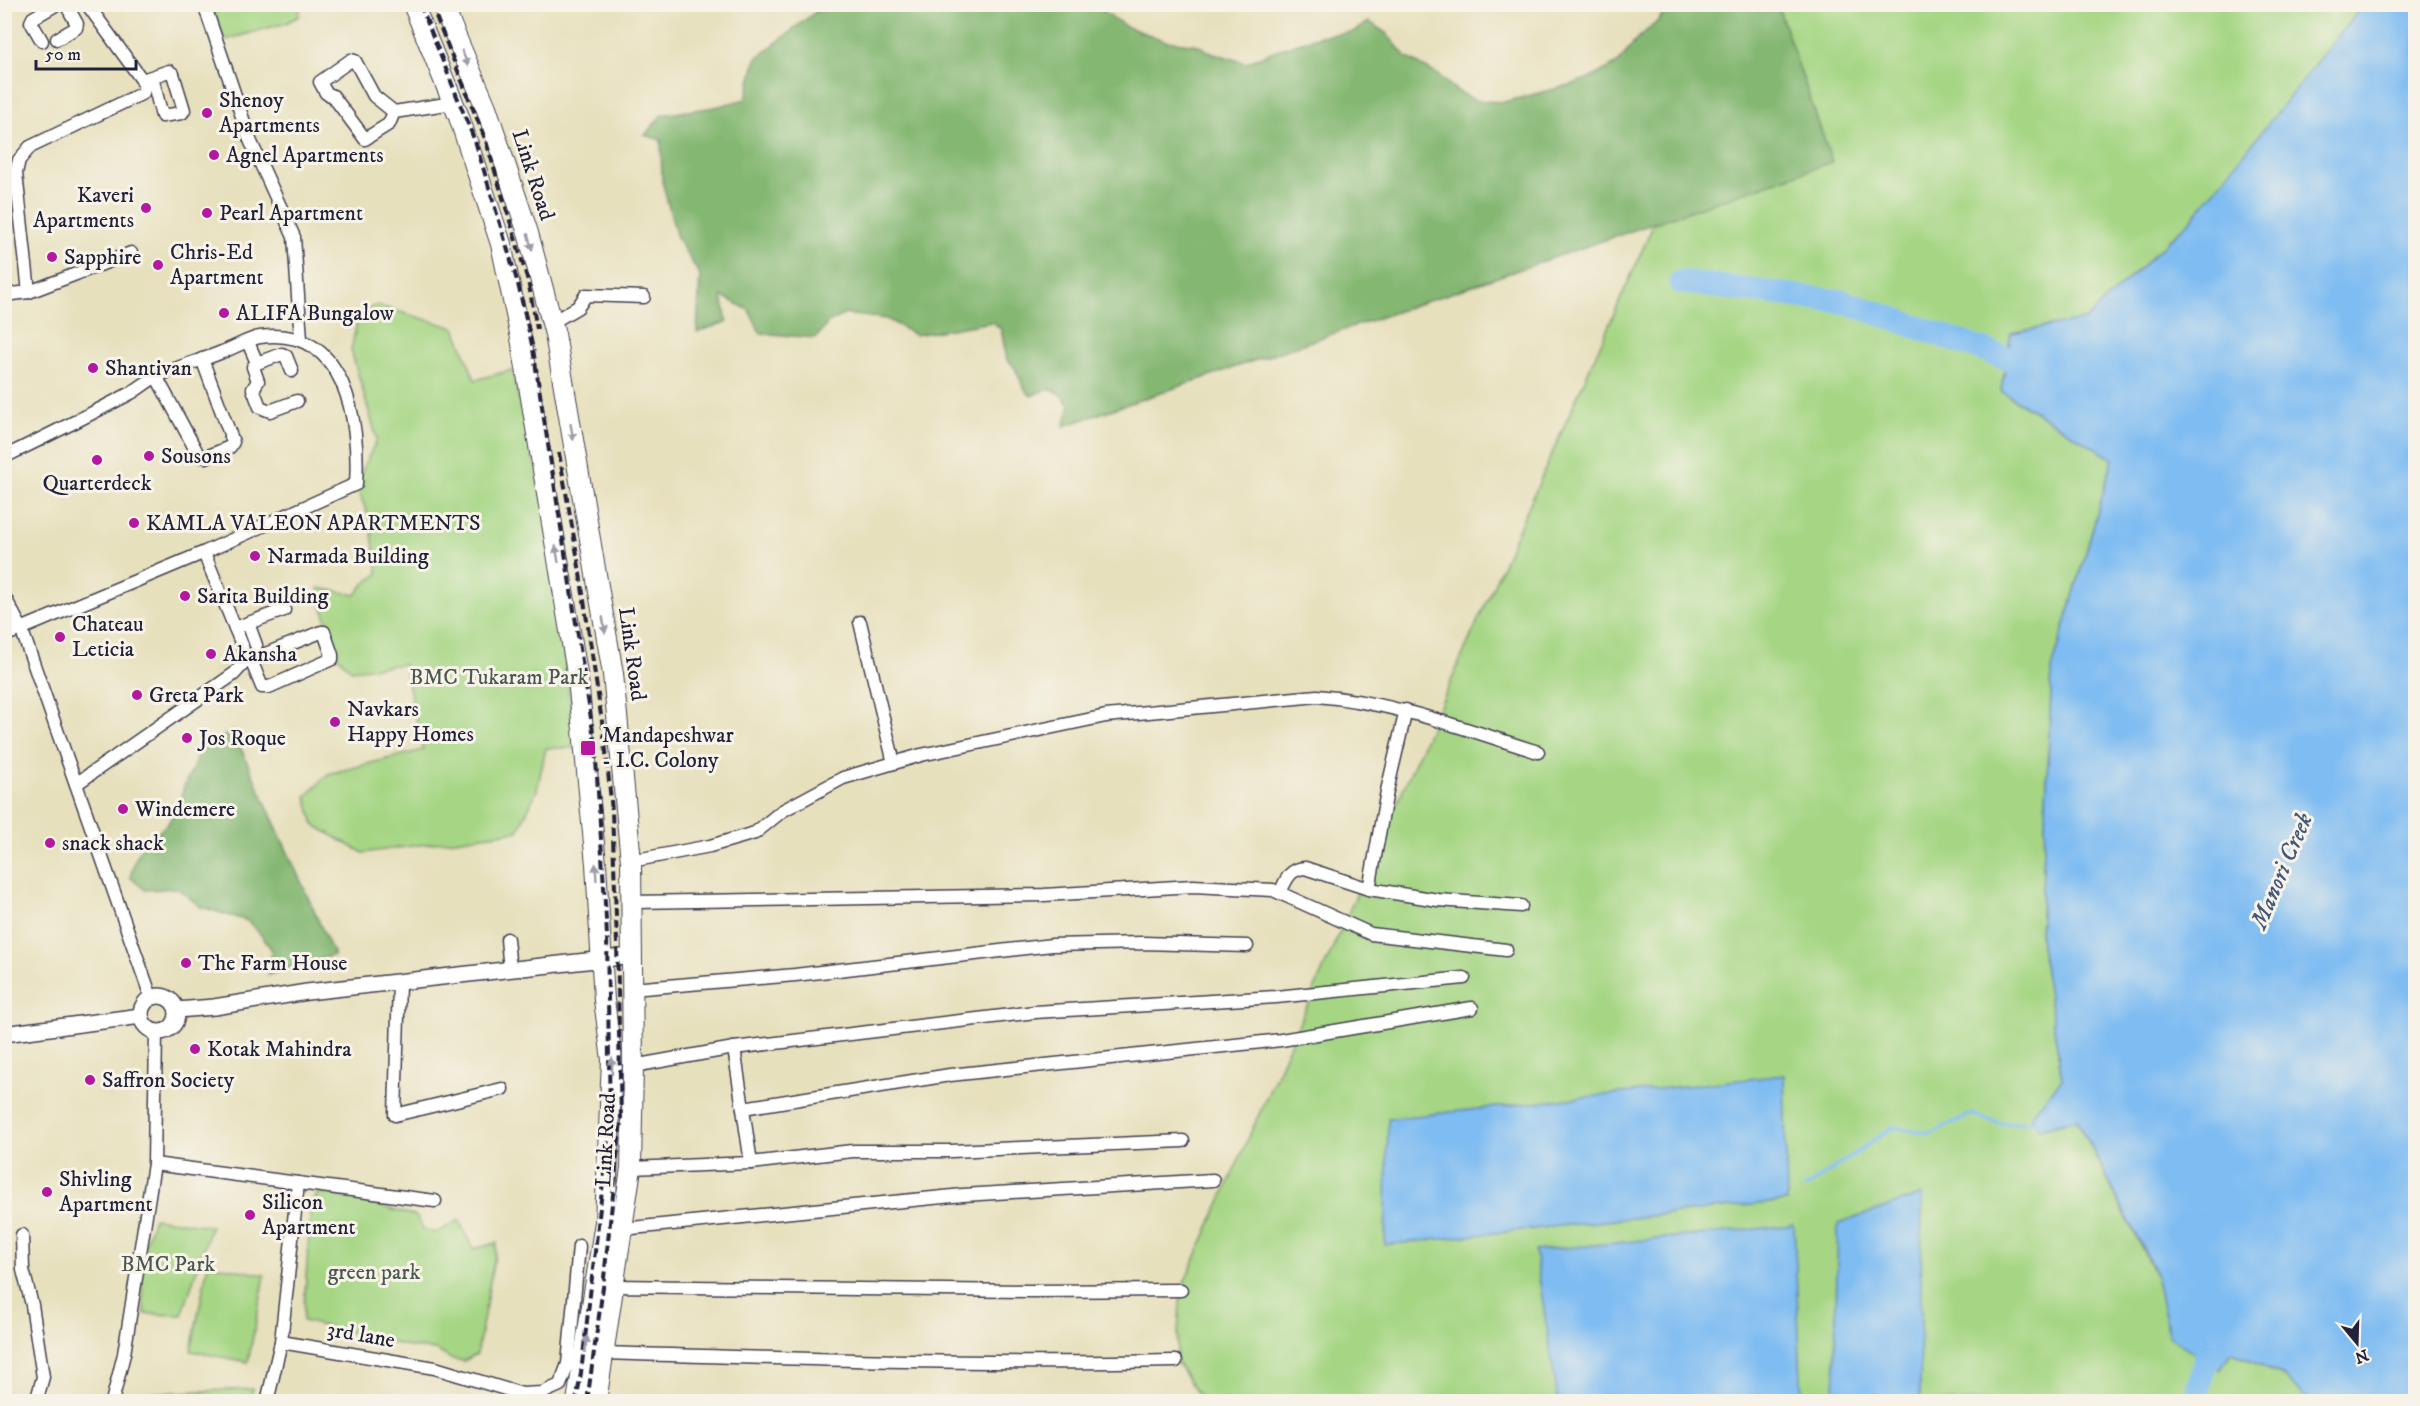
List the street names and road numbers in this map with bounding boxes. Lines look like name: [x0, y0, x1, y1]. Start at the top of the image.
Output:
street label: Link Road: [506, 126, 560, 224]
street label: Link Road: [612, 605, 652, 703]
street label: Link Road: [590, 1092, 622, 1188]
street label: 3rd lane: [325, 1316, 397, 1354]

